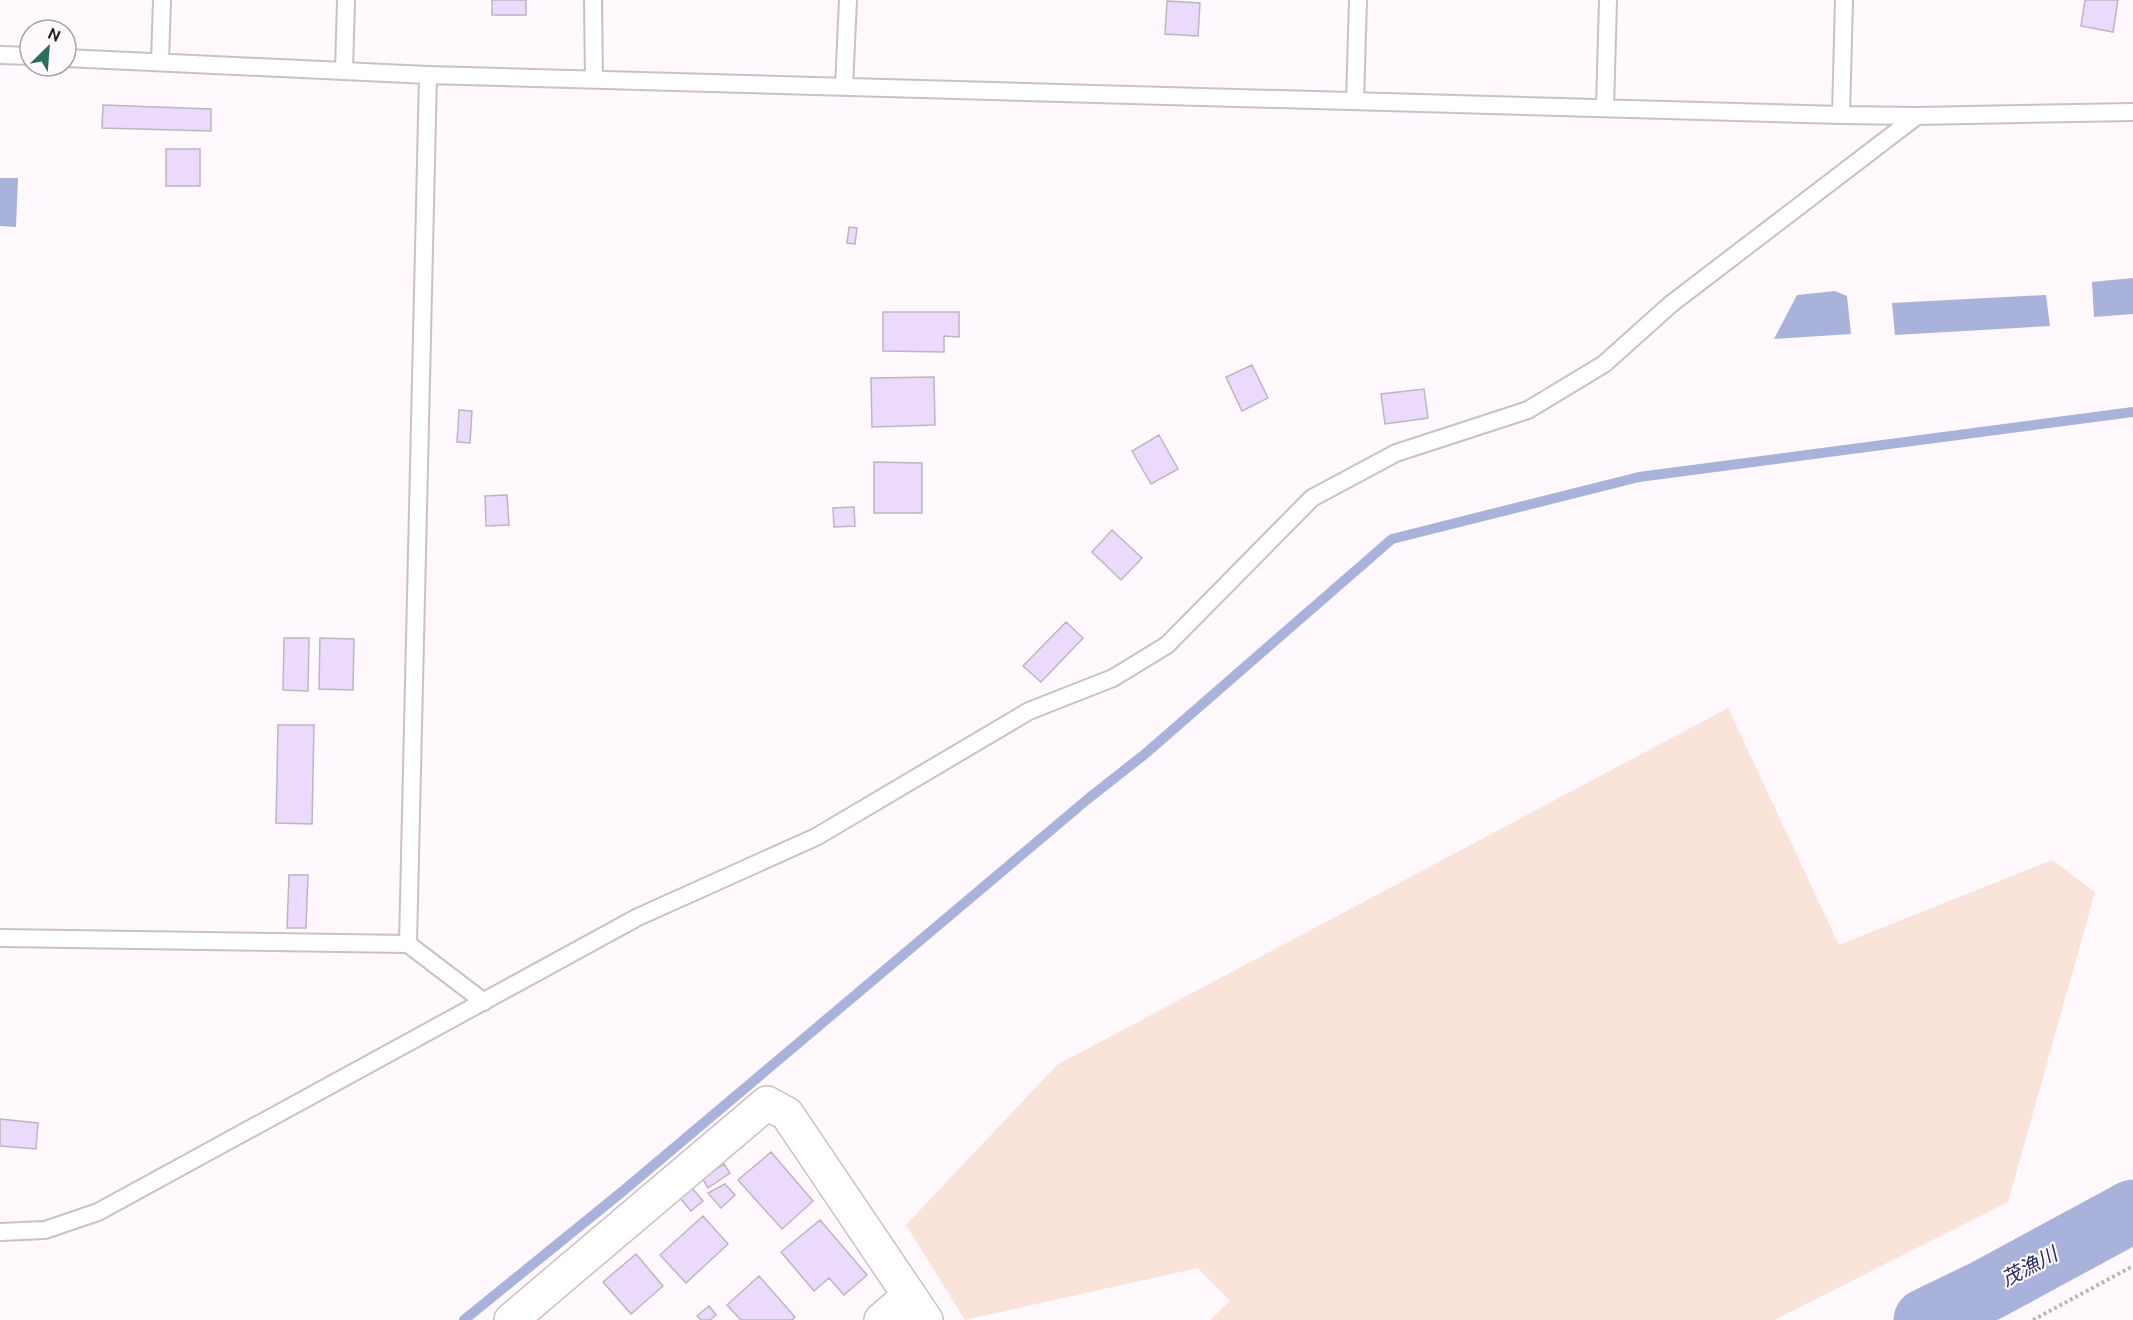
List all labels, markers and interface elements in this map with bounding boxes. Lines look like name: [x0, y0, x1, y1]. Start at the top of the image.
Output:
north arrow: [18, 18, 78, 78]
text: N: [45, 24, 64, 45]
water label: 茂漁川: [1997, 1241, 2063, 1290]

